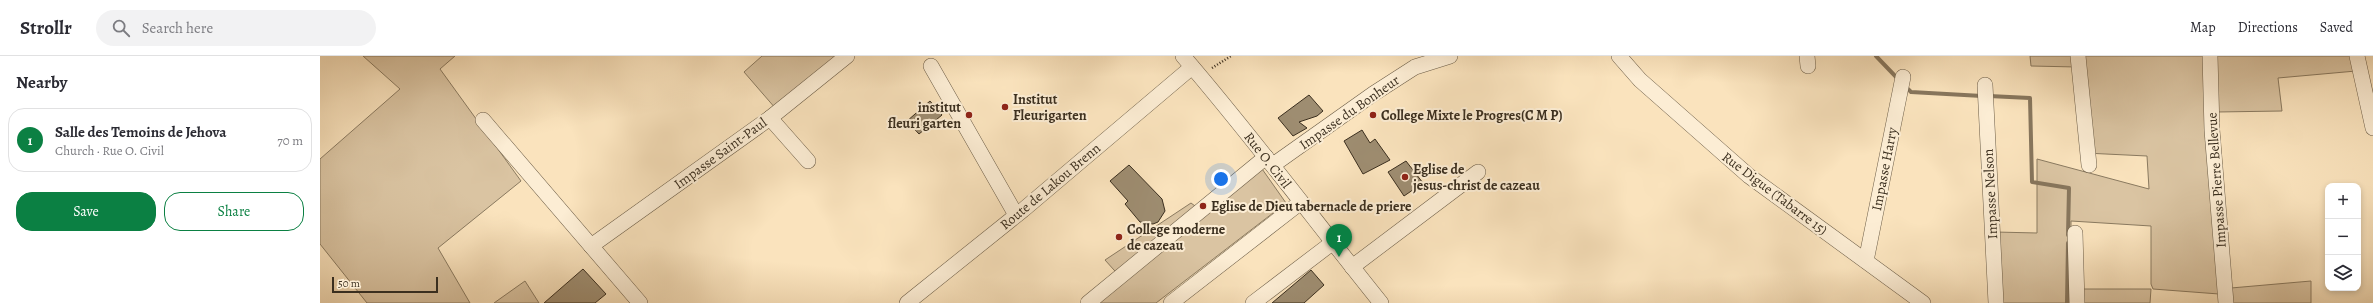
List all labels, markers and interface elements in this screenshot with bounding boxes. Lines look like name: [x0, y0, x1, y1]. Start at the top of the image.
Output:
search box: [96, 10, 376, 46]
text: Strollr: [20, 15, 72, 41]
icon: search: [110, 17, 132, 39]
text: Search here: [142, 18, 213, 38]
text: Map: [2190, 18, 2216, 37]
text: Directions: [2238, 18, 2298, 37]
text: Saved: [2320, 18, 2353, 37]
street label: Impasse du Bonheur: [1295, 70, 1404, 154]
text: Nearby: [16, 71, 67, 94]
place label: Institut Fleurigarten: [1013, 90, 1087, 125]
place label: institut fleuri garten: [888, 98, 961, 133]
marker: Institut Fleurigarten: [1000, 102, 1010, 112]
place label: College Mixte le Progres(C M P): [1381, 106, 1562, 125]
marker: institut fleuri garten: [964, 110, 974, 120]
marker: College Mixte le Progres(C M P): [1368, 110, 1378, 120]
street label: Impasse Pierre Bellevue: [2202, 112, 2231, 248]
street label: Impasse Saint-Paul: [670, 113, 771, 194]
text: Salle des Temoins de Jehova: [55, 122, 227, 142]
street label: Impasse Harry: [1867, 125, 1902, 213]
street label: Rue O. Civil: [1240, 128, 1296, 193]
text: 1: [28, 132, 32, 149]
text: 70 m: [277, 132, 303, 149]
street label: Route de Lakou Brenn: [996, 139, 1105, 234]
text: Church · Rue O. Civil: [55, 142, 164, 159]
street label: Rue Digue (Tabarre 15): [1718, 147, 1831, 239]
street label: Impasse Nelson: [1979, 148, 2002, 240]
place label: Eglise de jesus-christ de cazeau: [1413, 160, 1540, 195]
your location: [1211, 169, 1231, 189]
marker: Eglise de jesus-christ de cazeau: [1400, 172, 1410, 182]
map controls: [2325, 183, 2361, 291]
button: +: [2325, 183, 2361, 219]
button: Save: [16, 192, 156, 231]
button: Share: [164, 192, 304, 231]
place label: Eglise de Dieu tabernacle de priere: [1211, 197, 1412, 216]
marker: Eglise de Dieu tabernacle de priere: [1198, 201, 1208, 211]
button: −: [2325, 219, 2361, 255]
place label: College moderne de cazeau: [1127, 220, 1226, 255]
pin: 1: [1326, 224, 1352, 257]
marker: College moderne de cazeau: [1114, 232, 1124, 242]
button: layers: [2325, 255, 2361, 291]
scale bar: [332, 275, 438, 294]
text: 50 m: [338, 276, 360, 291]

